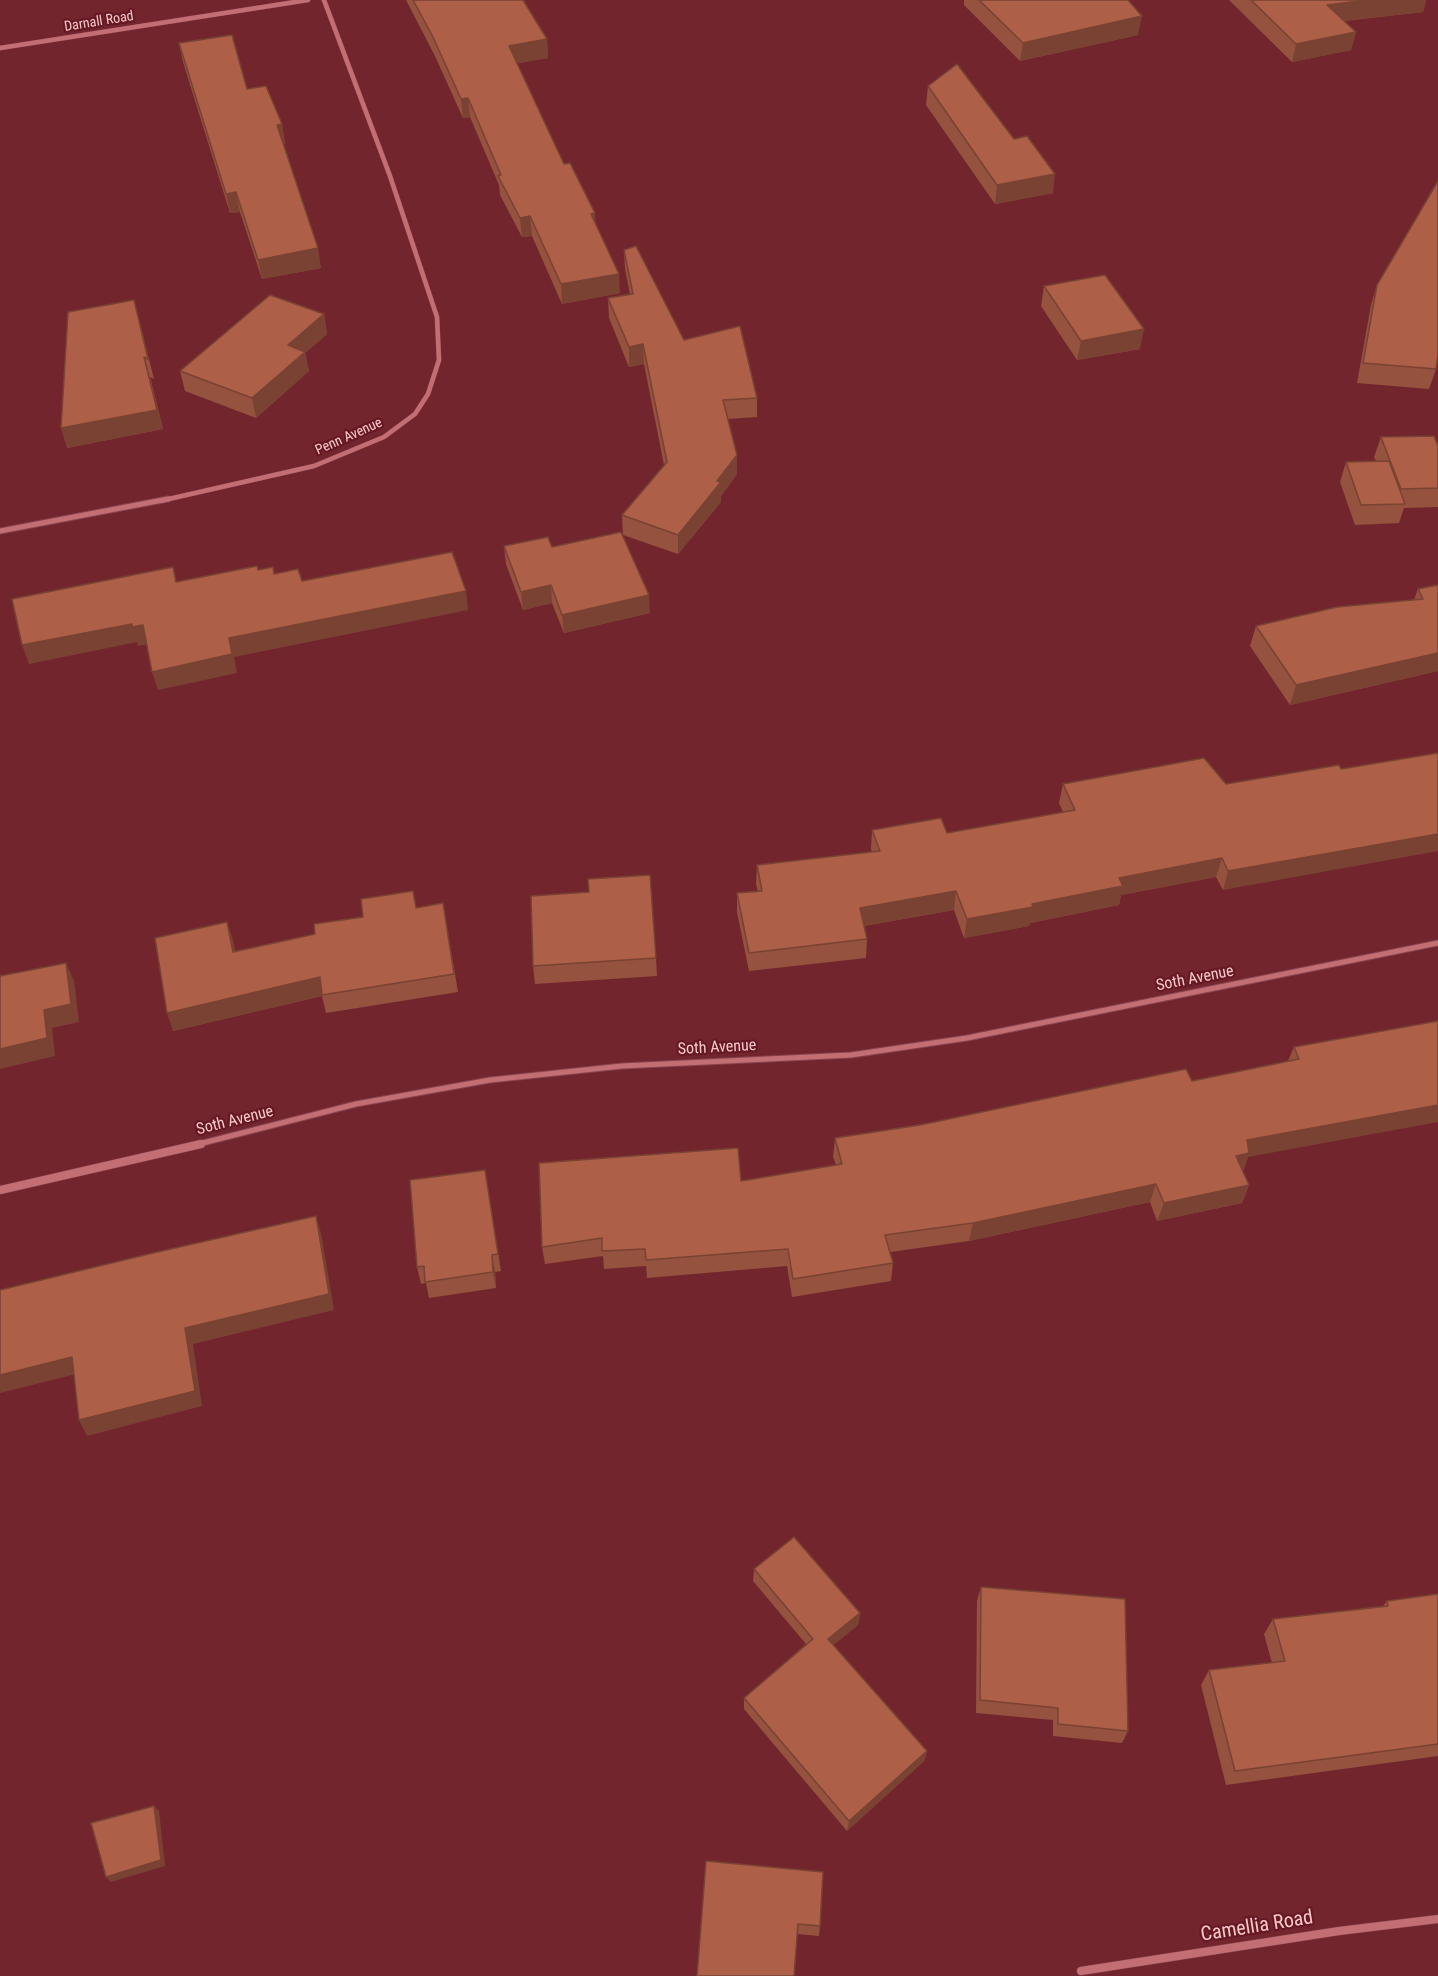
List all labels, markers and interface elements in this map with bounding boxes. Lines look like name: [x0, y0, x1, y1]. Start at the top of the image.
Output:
street label: Darnall Road: [63, 8, 135, 36]
street label: Penn Avenue: [313, 415, 385, 459]
street label: Soth Avenue: [1155, 962, 1235, 996]
street label: Soth Avenue: [677, 1036, 757, 1060]
street label: Soth Avenue: [195, 1102, 275, 1140]
street label: Camellia Road: [1199, 1906, 1315, 1948]

